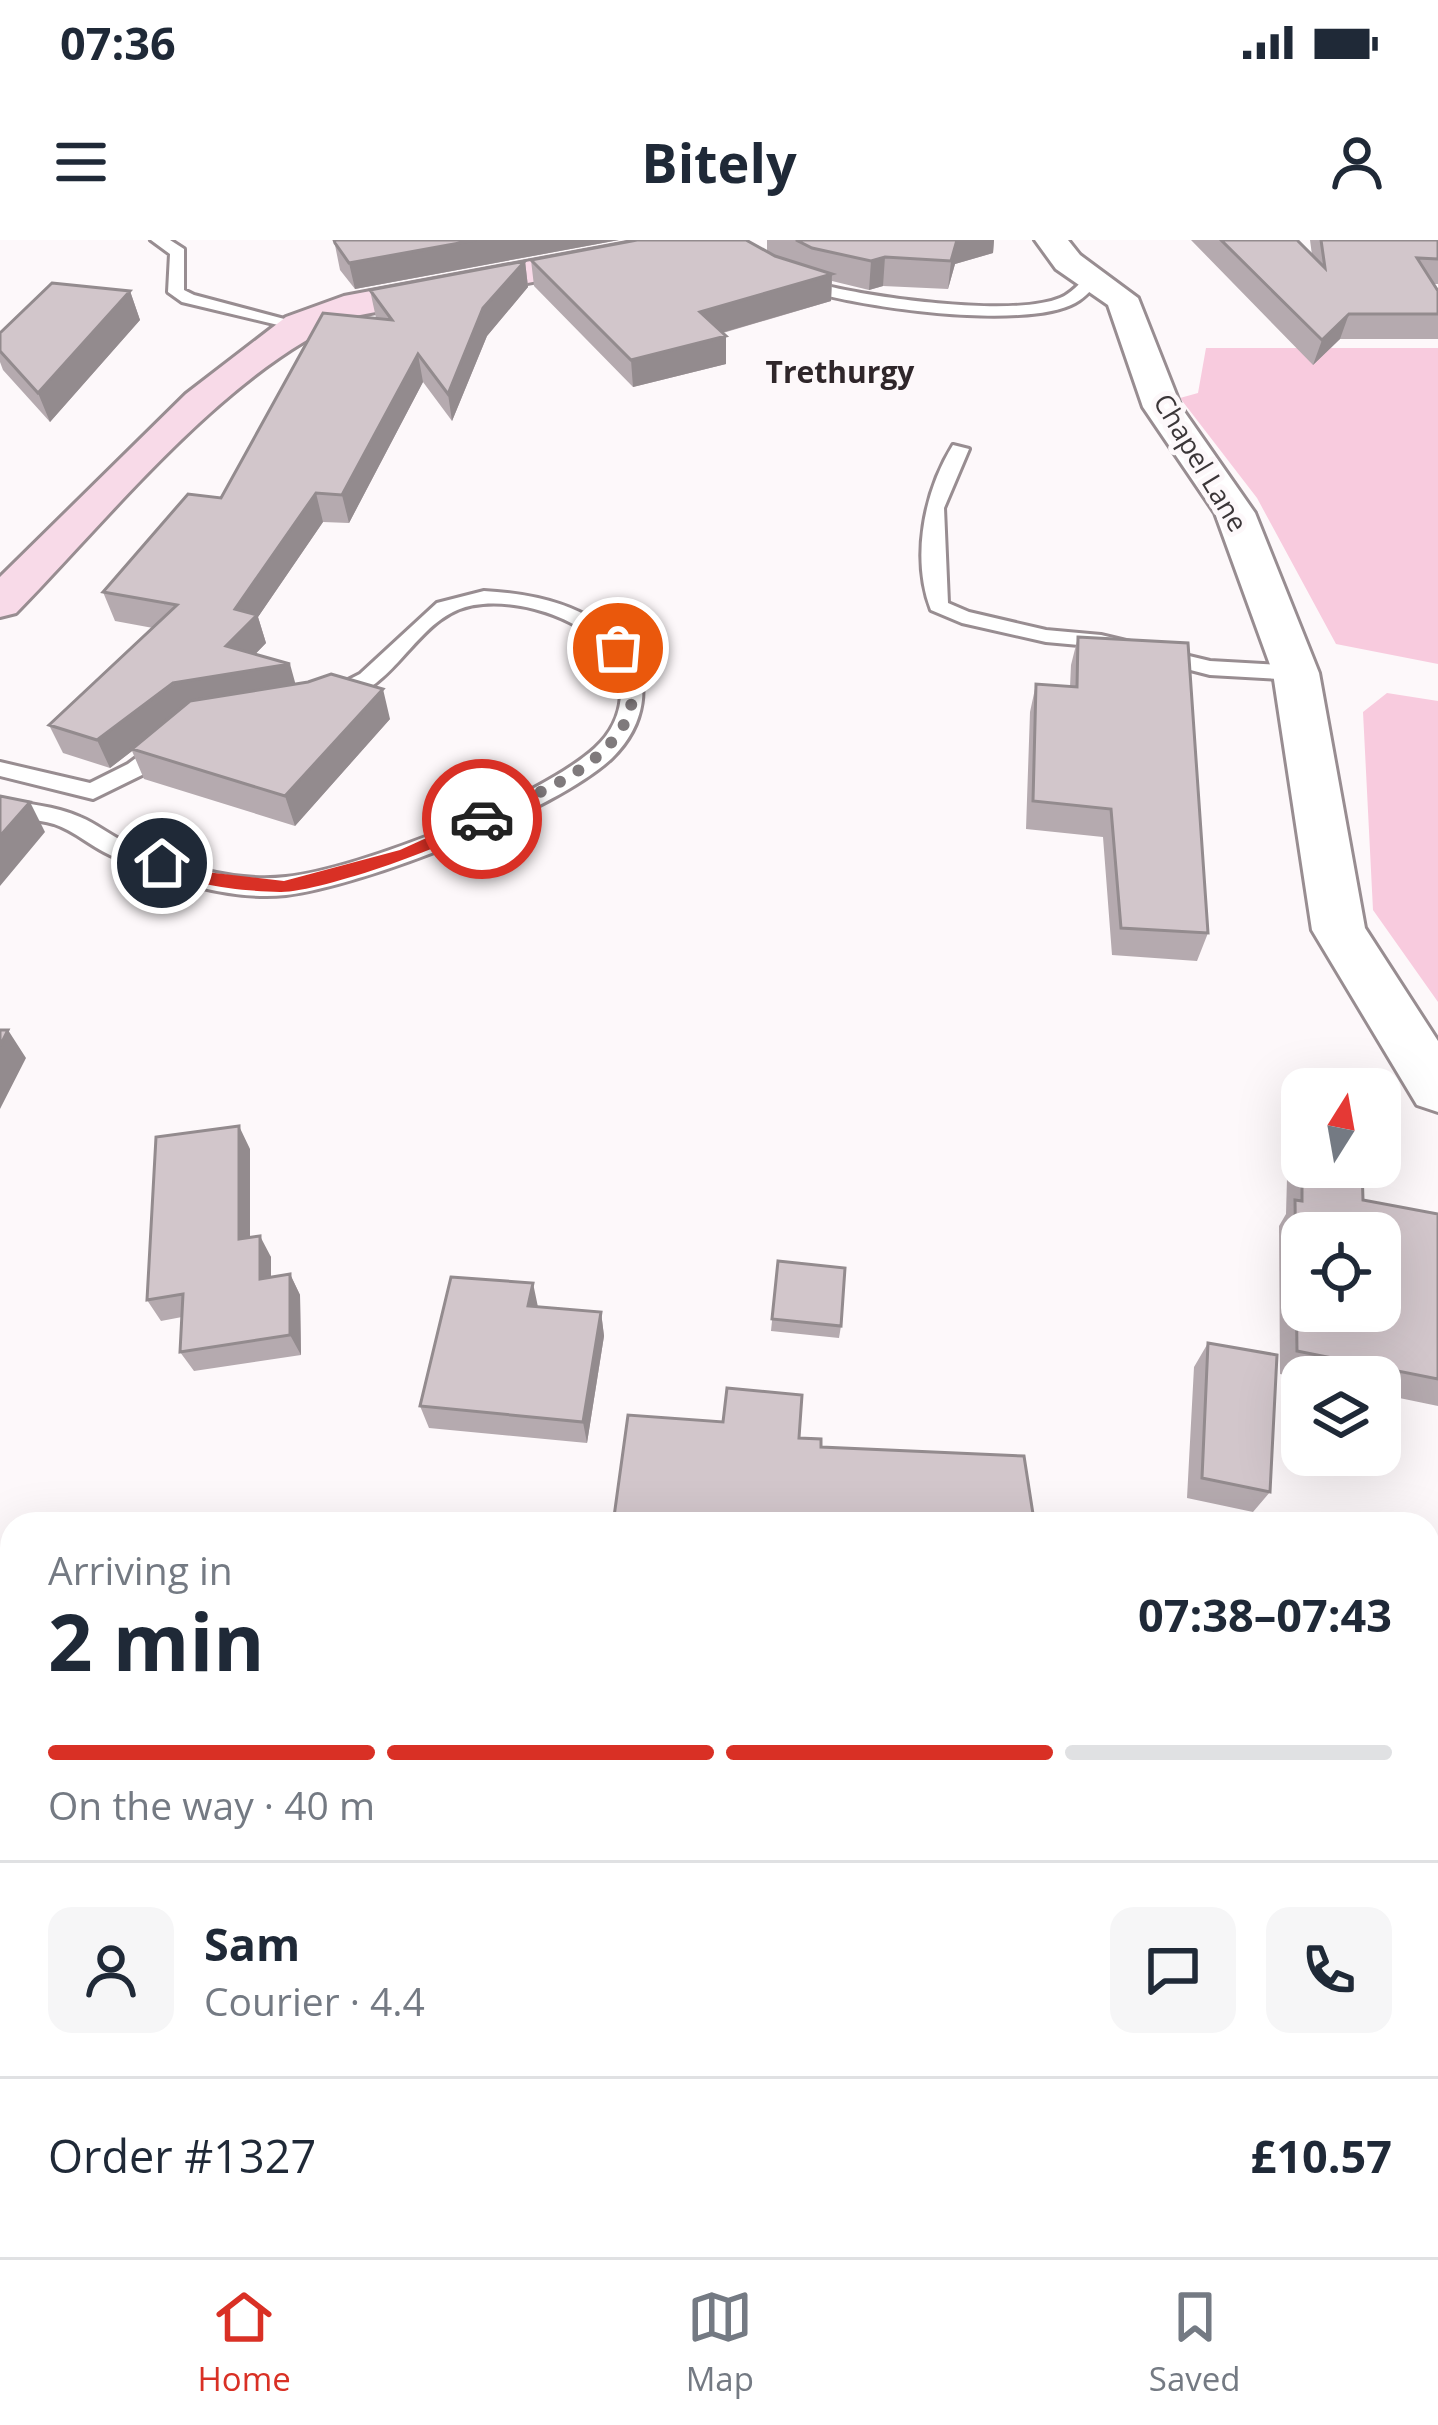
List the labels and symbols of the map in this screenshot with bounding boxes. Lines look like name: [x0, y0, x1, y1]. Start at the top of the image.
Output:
district label: Trethurgy: [766, 351, 915, 392]
street label: Chapel Lane: [1146, 386, 1257, 538]
pin: [567, 597, 669, 699]
courier: [422, 759, 542, 879]
pin: [111, 812, 213, 914]
north arrow: [1281, 1068, 1401, 1188]

